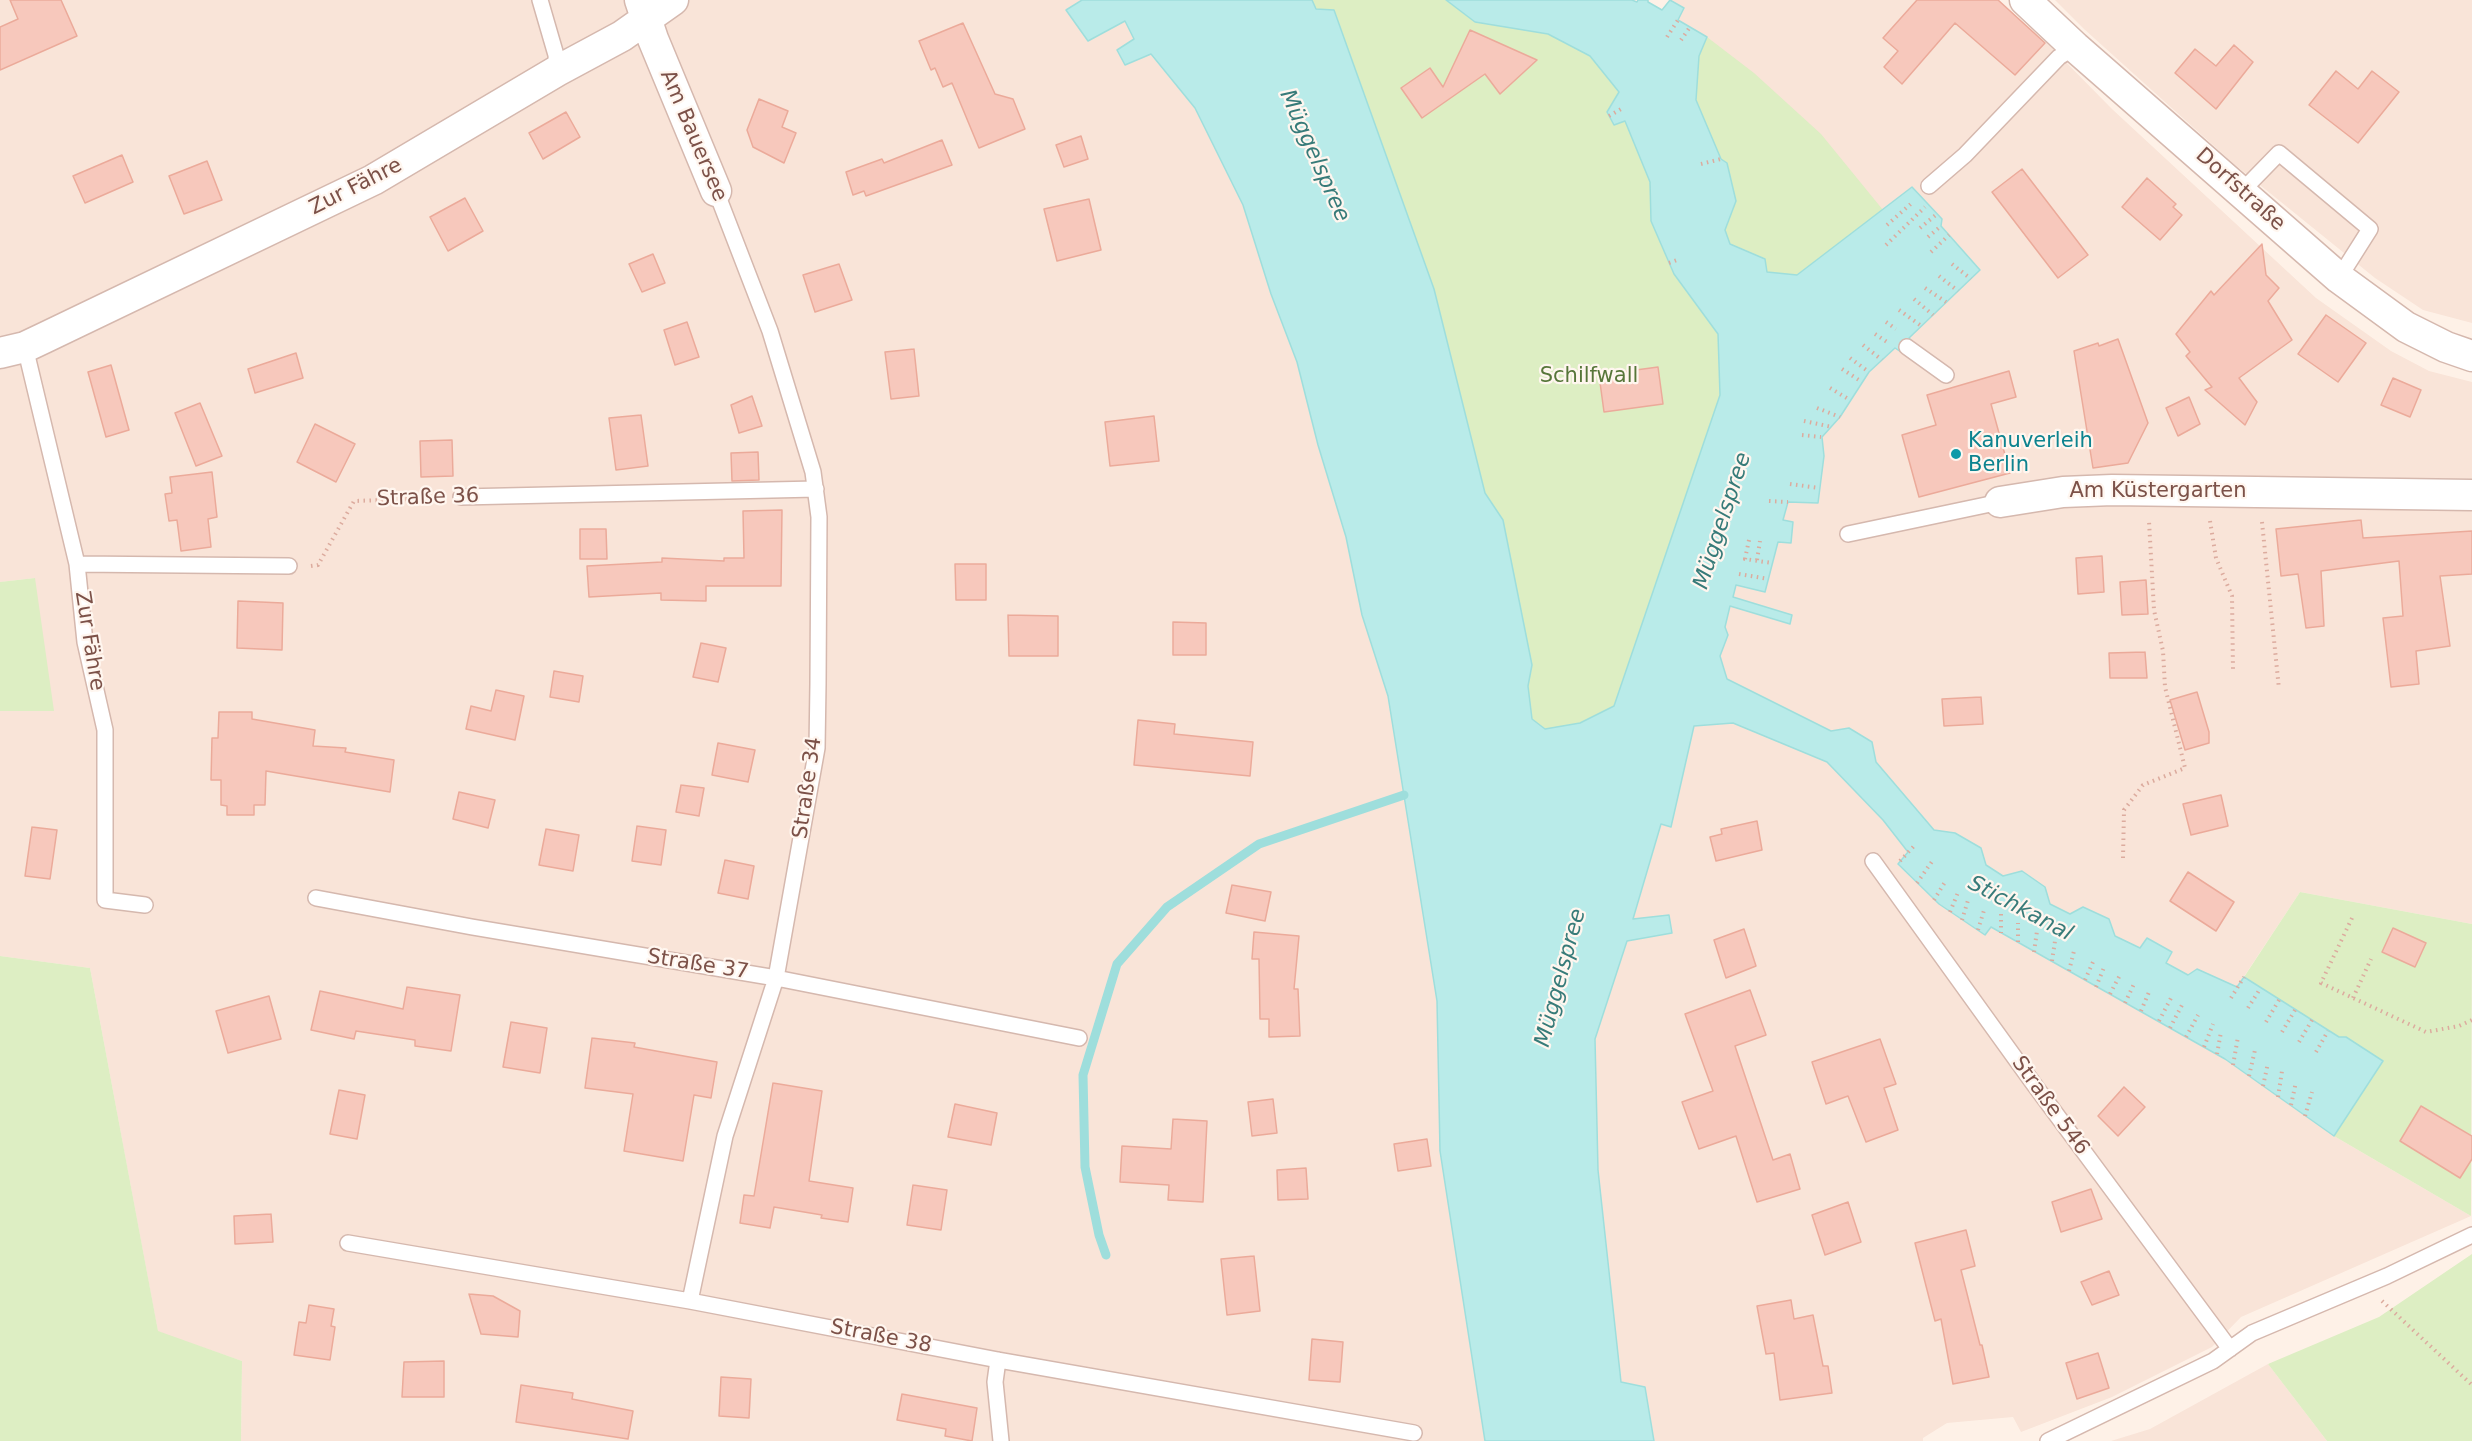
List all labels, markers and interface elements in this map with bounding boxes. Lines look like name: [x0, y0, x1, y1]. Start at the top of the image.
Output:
street label: Am Bauersee: [654, 66, 732, 206]
water label: Müggelspree: [1273, 86, 1355, 226]
street label: Dorfstraße: [2190, 143, 2290, 237]
street label: Zur Fähre: [306, 153, 406, 221]
park label: Schilfwall: [1540, 364, 1638, 390]
place label: Kanuverleih Berlin: [1968, 429, 2093, 479]
marker: Kanuverleih Berlin: [1949, 447, 1963, 461]
water label: Müggelspree: [1688, 449, 1758, 593]
street label: Am Küstergarten: [2069, 479, 2247, 505]
street label: Straße 36: [376, 484, 480, 512]
street label: Zur Fähre: [69, 589, 109, 693]
street label: Straße 34: [788, 735, 828, 841]
water label: Stichkanal: [1963, 870, 2077, 948]
water label: Müggelspree: [1530, 906, 1592, 1050]
street label: Straße 37: [645, 945, 751, 985]
street label: Straße 546: [2006, 1052, 2094, 1160]
street label: Straße 38: [828, 1315, 934, 1359]

